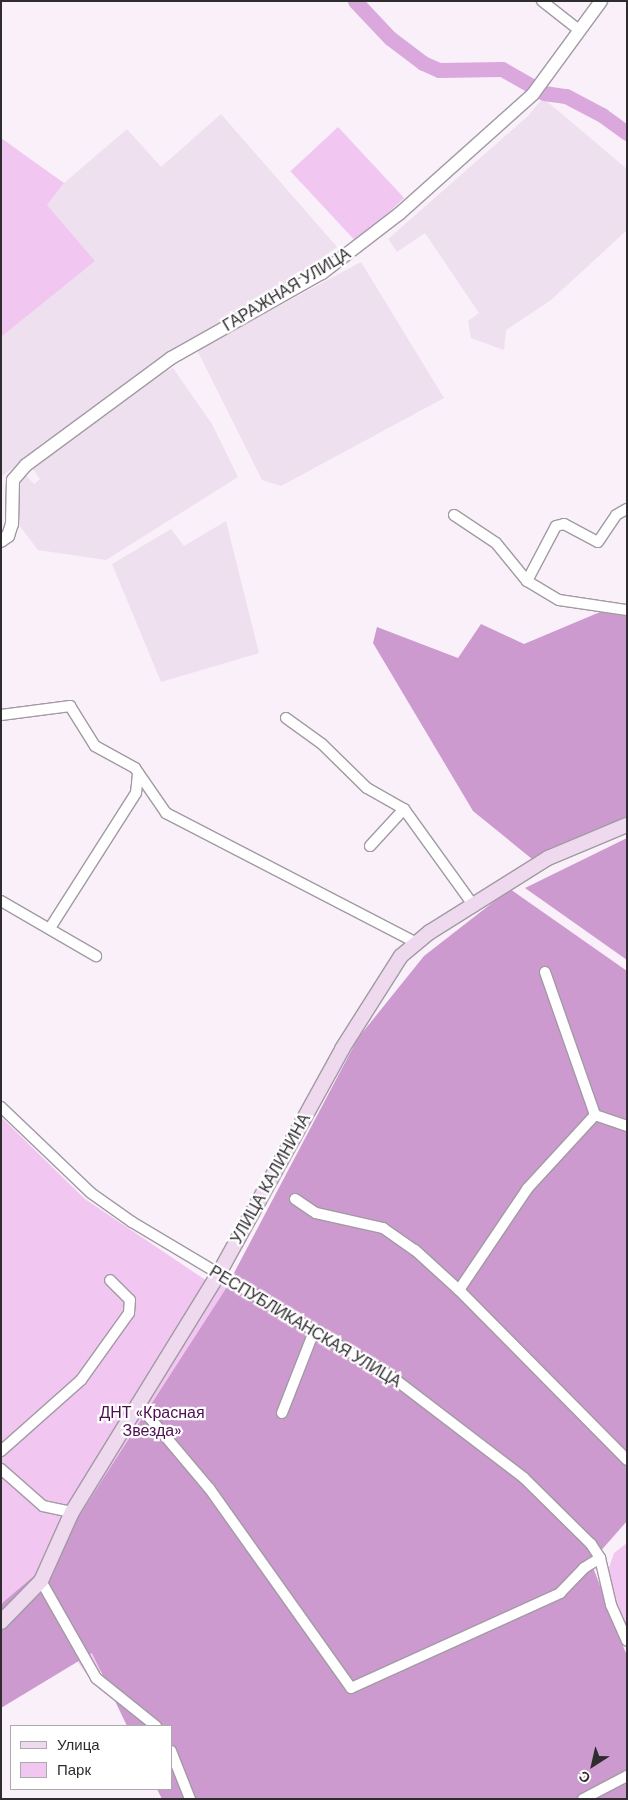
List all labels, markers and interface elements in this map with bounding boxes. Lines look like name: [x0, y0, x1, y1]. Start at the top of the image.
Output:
street label: ГАРАЖНАЯ УЛИЦА: [220, 244, 354, 336]
street label: УЛИЦА КАЛИНИНА: [227, 1110, 315, 1248]
street label: РЕСПУБЛИКАНСКАЯ УЛИЦА: [206, 1262, 404, 1392]
park label: ДНТ «Красная Звезда»: [99, 1403, 205, 1441]
legend: [10, 1725, 172, 1790]
text: Улица: [57, 1735, 100, 1755]
north arrow: [568, 1740, 618, 1790]
text: Парк: [57, 1760, 91, 1780]
text: С: [575, 1767, 594, 1788]

